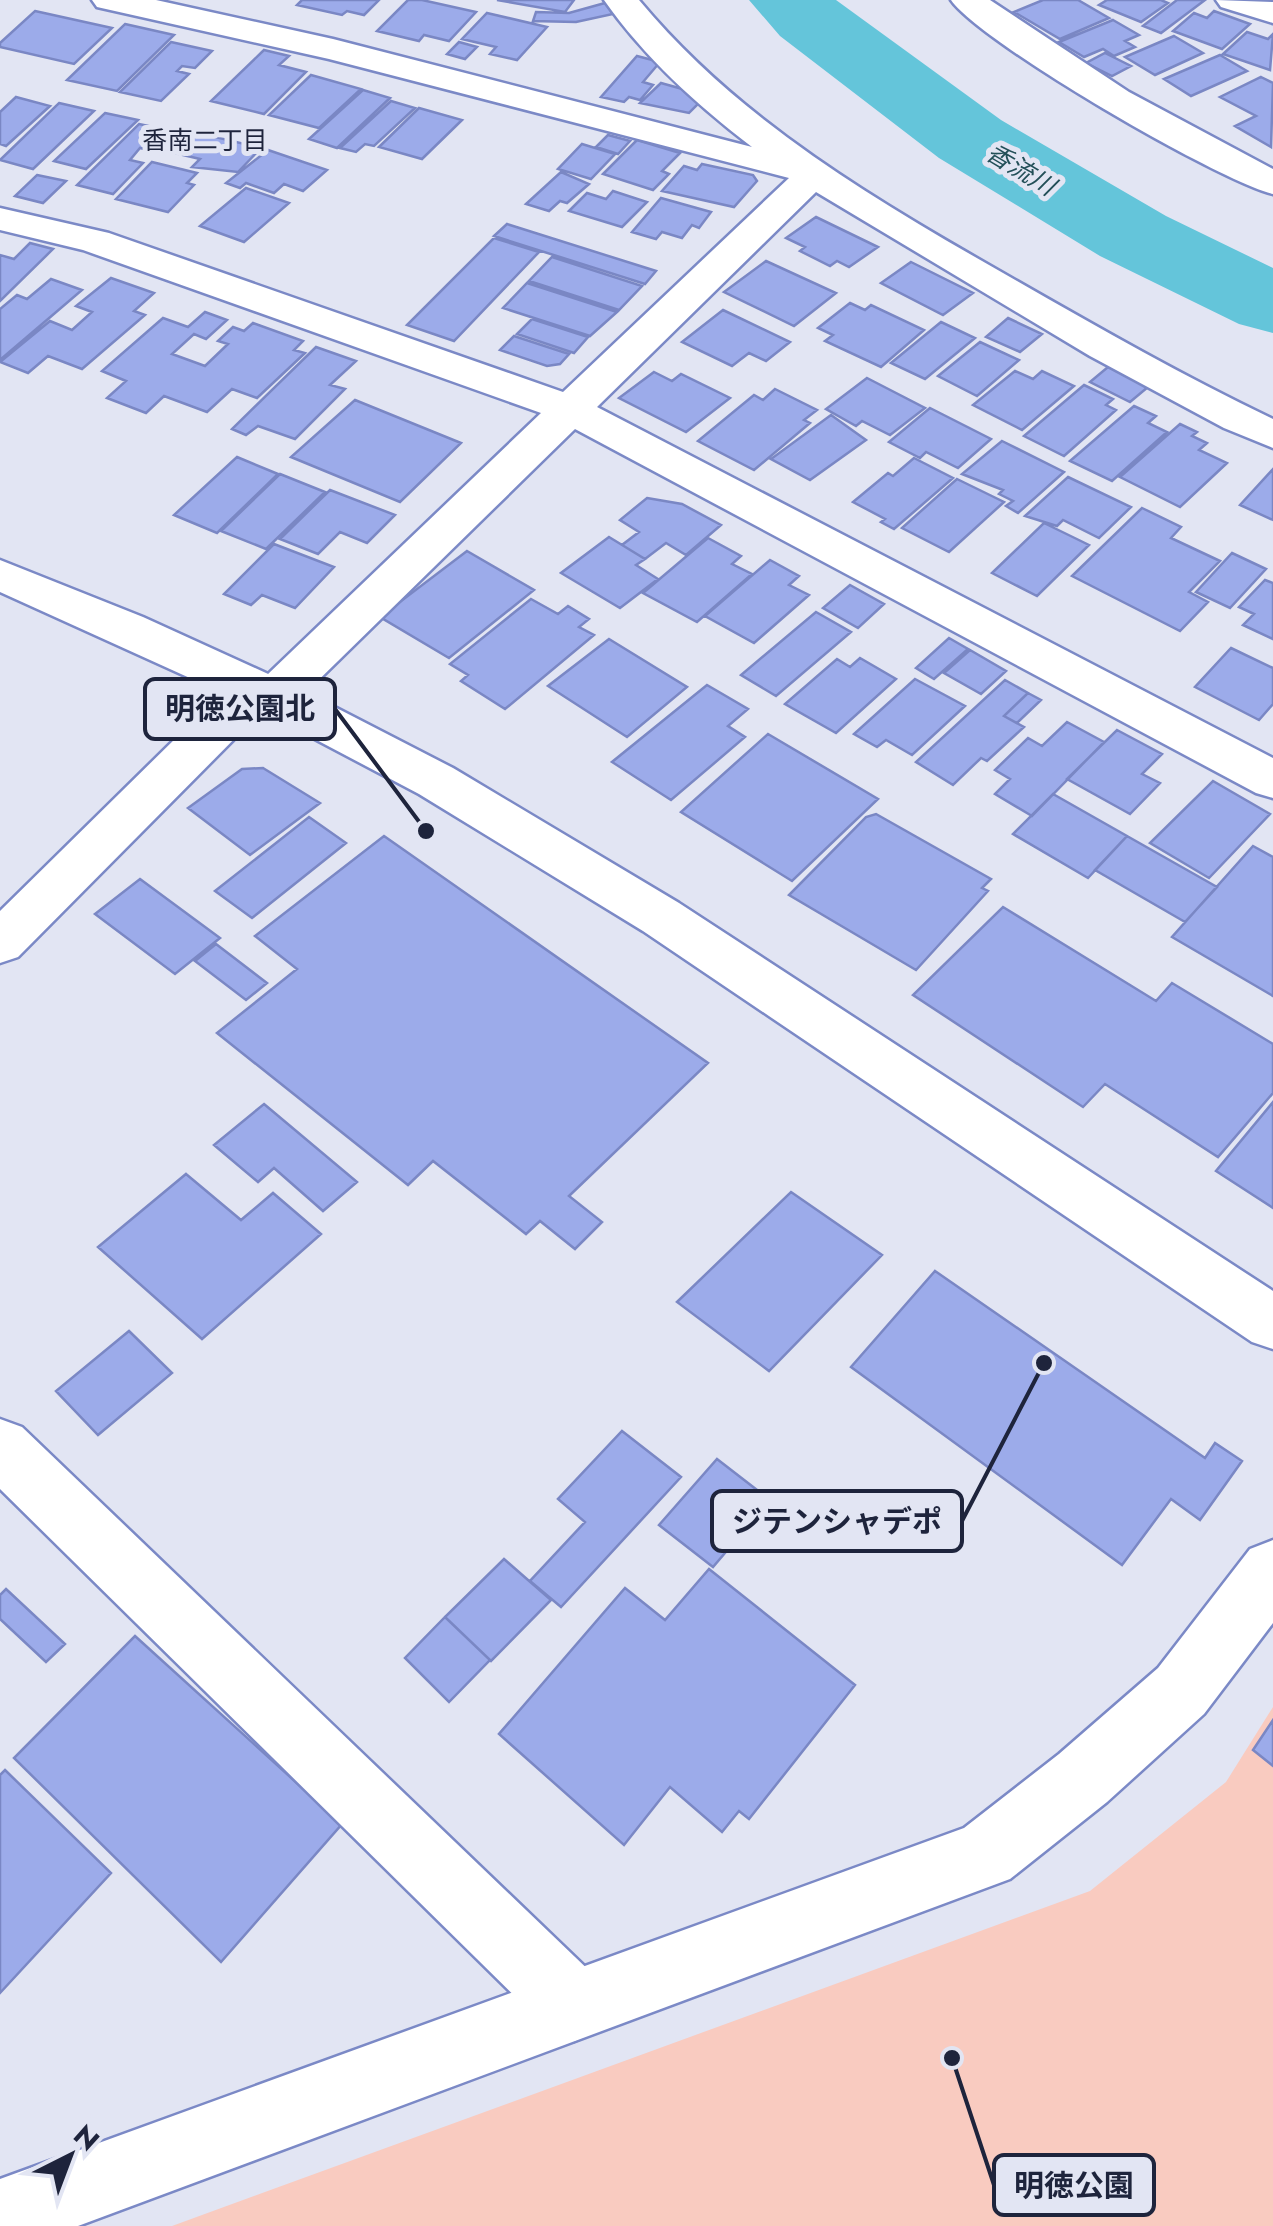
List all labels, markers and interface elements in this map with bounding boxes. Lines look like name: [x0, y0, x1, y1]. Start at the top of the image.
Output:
district label: 香南二丁目: [142, 122, 268, 158]
water label: 香流川: [980, 134, 1065, 205]
callout: 明徳公園北: [145, 679, 335, 739]
text: 明徳公園北: [165, 687, 315, 730]
callout: ジテンシャデポ: [712, 1491, 962, 1551]
text: ジテンシャデポ: [732, 1500, 942, 1543]
north arrow: [20, 2106, 120, 2206]
text: N: [64, 2115, 108, 2160]
callout: 明徳公園: [994, 2155, 1154, 2215]
text: 明徳公園: [1014, 2164, 1134, 2207]

